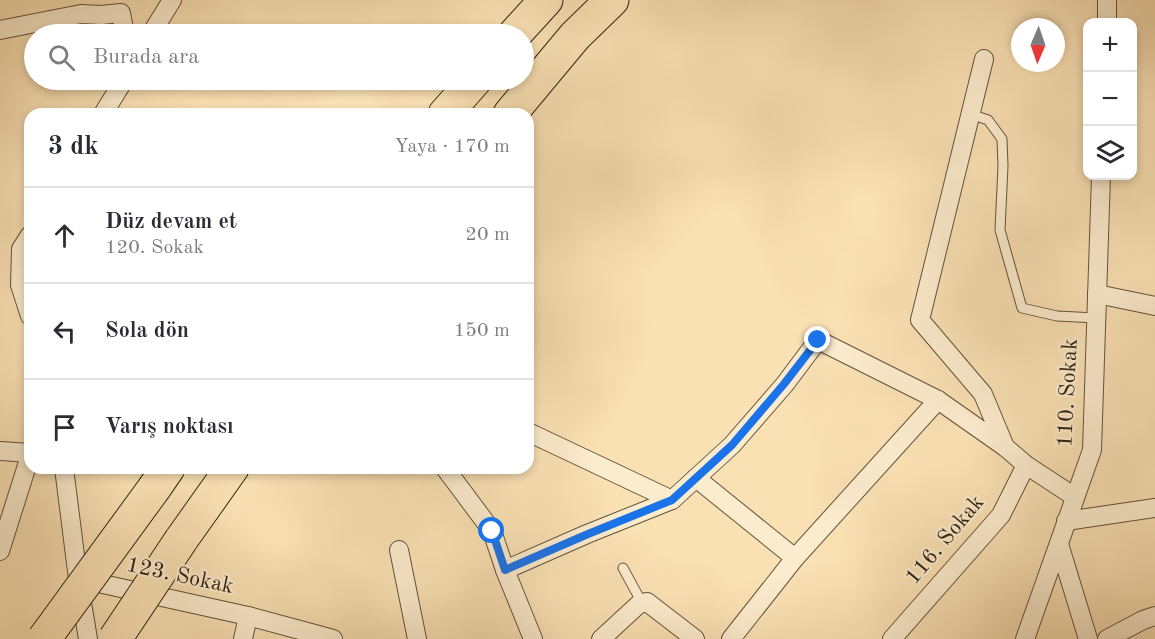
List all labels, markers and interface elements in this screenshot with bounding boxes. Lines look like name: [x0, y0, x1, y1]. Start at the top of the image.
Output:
north arrow: [1011, 18, 1065, 72]
map controls: [1083, 18, 1137, 180]
button: +: [1083, 18, 1137, 72]
search box: [24, 24, 534, 90]
icon: search: [45, 41, 78, 74]
text: Burada ara: [93, 46, 199, 68]
button: −: [1083, 72, 1137, 126]
button: layers: [1083, 126, 1137, 180]
text: 3 dk: [48, 134, 99, 160]
text: Yaya · 170 m: [394, 137, 510, 157]
text: Düz devam et: [105, 211, 237, 233]
icon: ahead: [48, 219, 81, 252]
text: 20 m: [465, 225, 510, 245]
text: 120. Sokak: [105, 238, 204, 258]
icon: left: [48, 315, 81, 348]
text: Sola dön: [105, 320, 189, 342]
text: 150 m: [454, 321, 510, 341]
route end: [804, 326, 830, 352]
street label: 110. Sokak: [1054, 338, 1082, 448]
icon: arrive: [48, 411, 81, 444]
text: Varış noktası: [105, 416, 234, 438]
street label: 116. Sokak: [902, 491, 988, 589]
route start: [478, 517, 504, 543]
street label: 123. Sokak: [124, 554, 236, 598]

